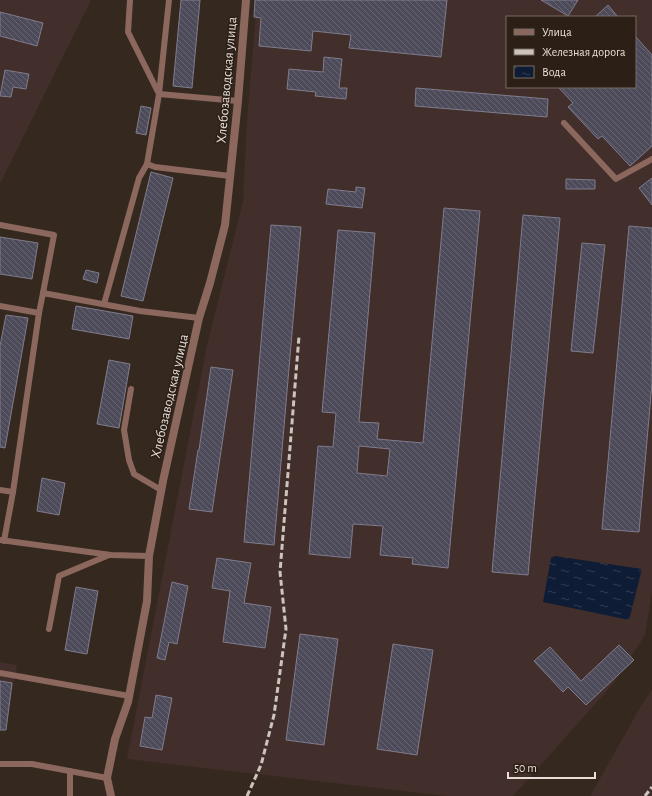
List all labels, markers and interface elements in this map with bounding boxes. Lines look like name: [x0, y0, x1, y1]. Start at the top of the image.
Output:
street label: Хлебозаводская улица: [214, 16, 240, 144]
legend: [506, 16, 636, 88]
text: Улица: [542, 26, 572, 38]
text: Железная дорога: [542, 46, 626, 58]
text: Вода: [542, 66, 566, 78]
street label: Хлебозаводская улица: [149, 332, 191, 460]
scale bar: [508, 754, 595, 780]
text: 50 m: [514, 762, 537, 774]

